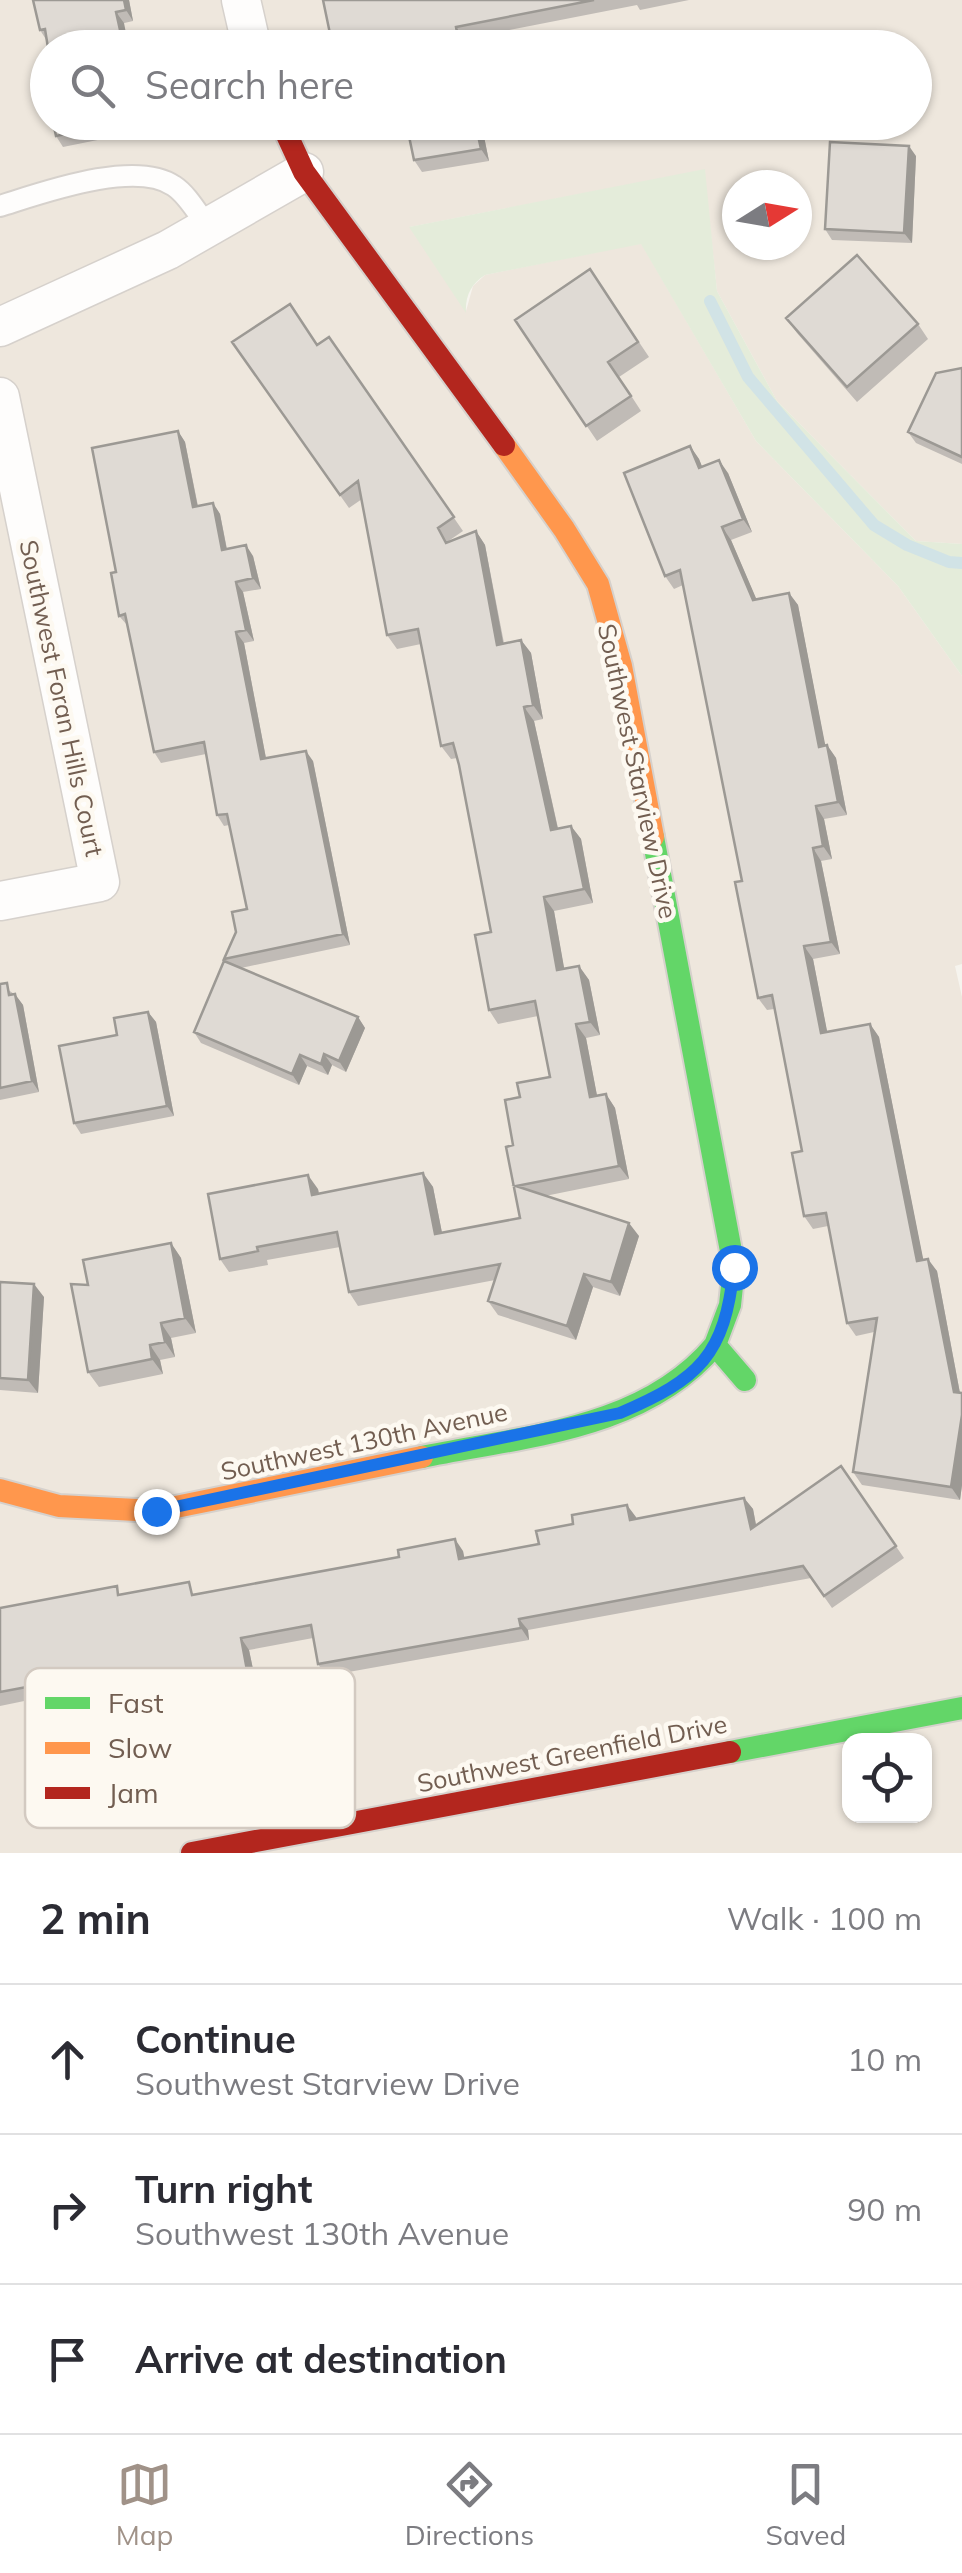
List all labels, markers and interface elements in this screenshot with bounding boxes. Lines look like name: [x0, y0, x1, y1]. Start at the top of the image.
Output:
search box: [30, 30, 932, 140]
icon: search: [65, 58, 120, 113]
text: Search here: [145, 61, 354, 109]
north arrow: [722, 170, 812, 260]
street label: Southwest Foran Hills Court: [13, 537, 111, 859]
street label: Southwest Starview Drive: [592, 621, 684, 921]
route start: [712, 1245, 758, 1291]
street label: Southwest 130th Avenue: [218, 1395, 510, 1487]
route end: [134, 1489, 180, 1535]
legend: [25, 1668, 355, 1828]
text: Fast: [108, 1685, 164, 1720]
street label: Southwest Greenfield Drive: [414, 1708, 730, 1798]
text: Slow: [108, 1730, 172, 1765]
map controls: [842, 1733, 932, 1823]
button: locate: [842, 1733, 932, 1823]
text: Jam: [108, 1775, 159, 1810]
text: 2 min: [40, 1892, 151, 1945]
text: Walk · 100 m: [727, 1898, 922, 1938]
text: Continue: [135, 2015, 296, 2063]
icon: ahead: [40, 2032, 95, 2087]
text: 10 m: [847, 2039, 922, 2079]
text: Southwest Starview Drive: [135, 2063, 520, 2103]
text: Turn right: [135, 2165, 312, 2213]
icon: right: [40, 2182, 95, 2237]
text: 90 m: [847, 2189, 922, 2229]
text: Southwest 130th Avenue: [135, 2213, 509, 2253]
icon: arrive: [40, 2332, 95, 2387]
text: Arrive at destination: [135, 2335, 507, 2383]
tab: Map: [116, 2457, 173, 2552]
tab: Directions: [405, 2457, 534, 2552]
tab: Saved: [765, 2457, 846, 2552]

